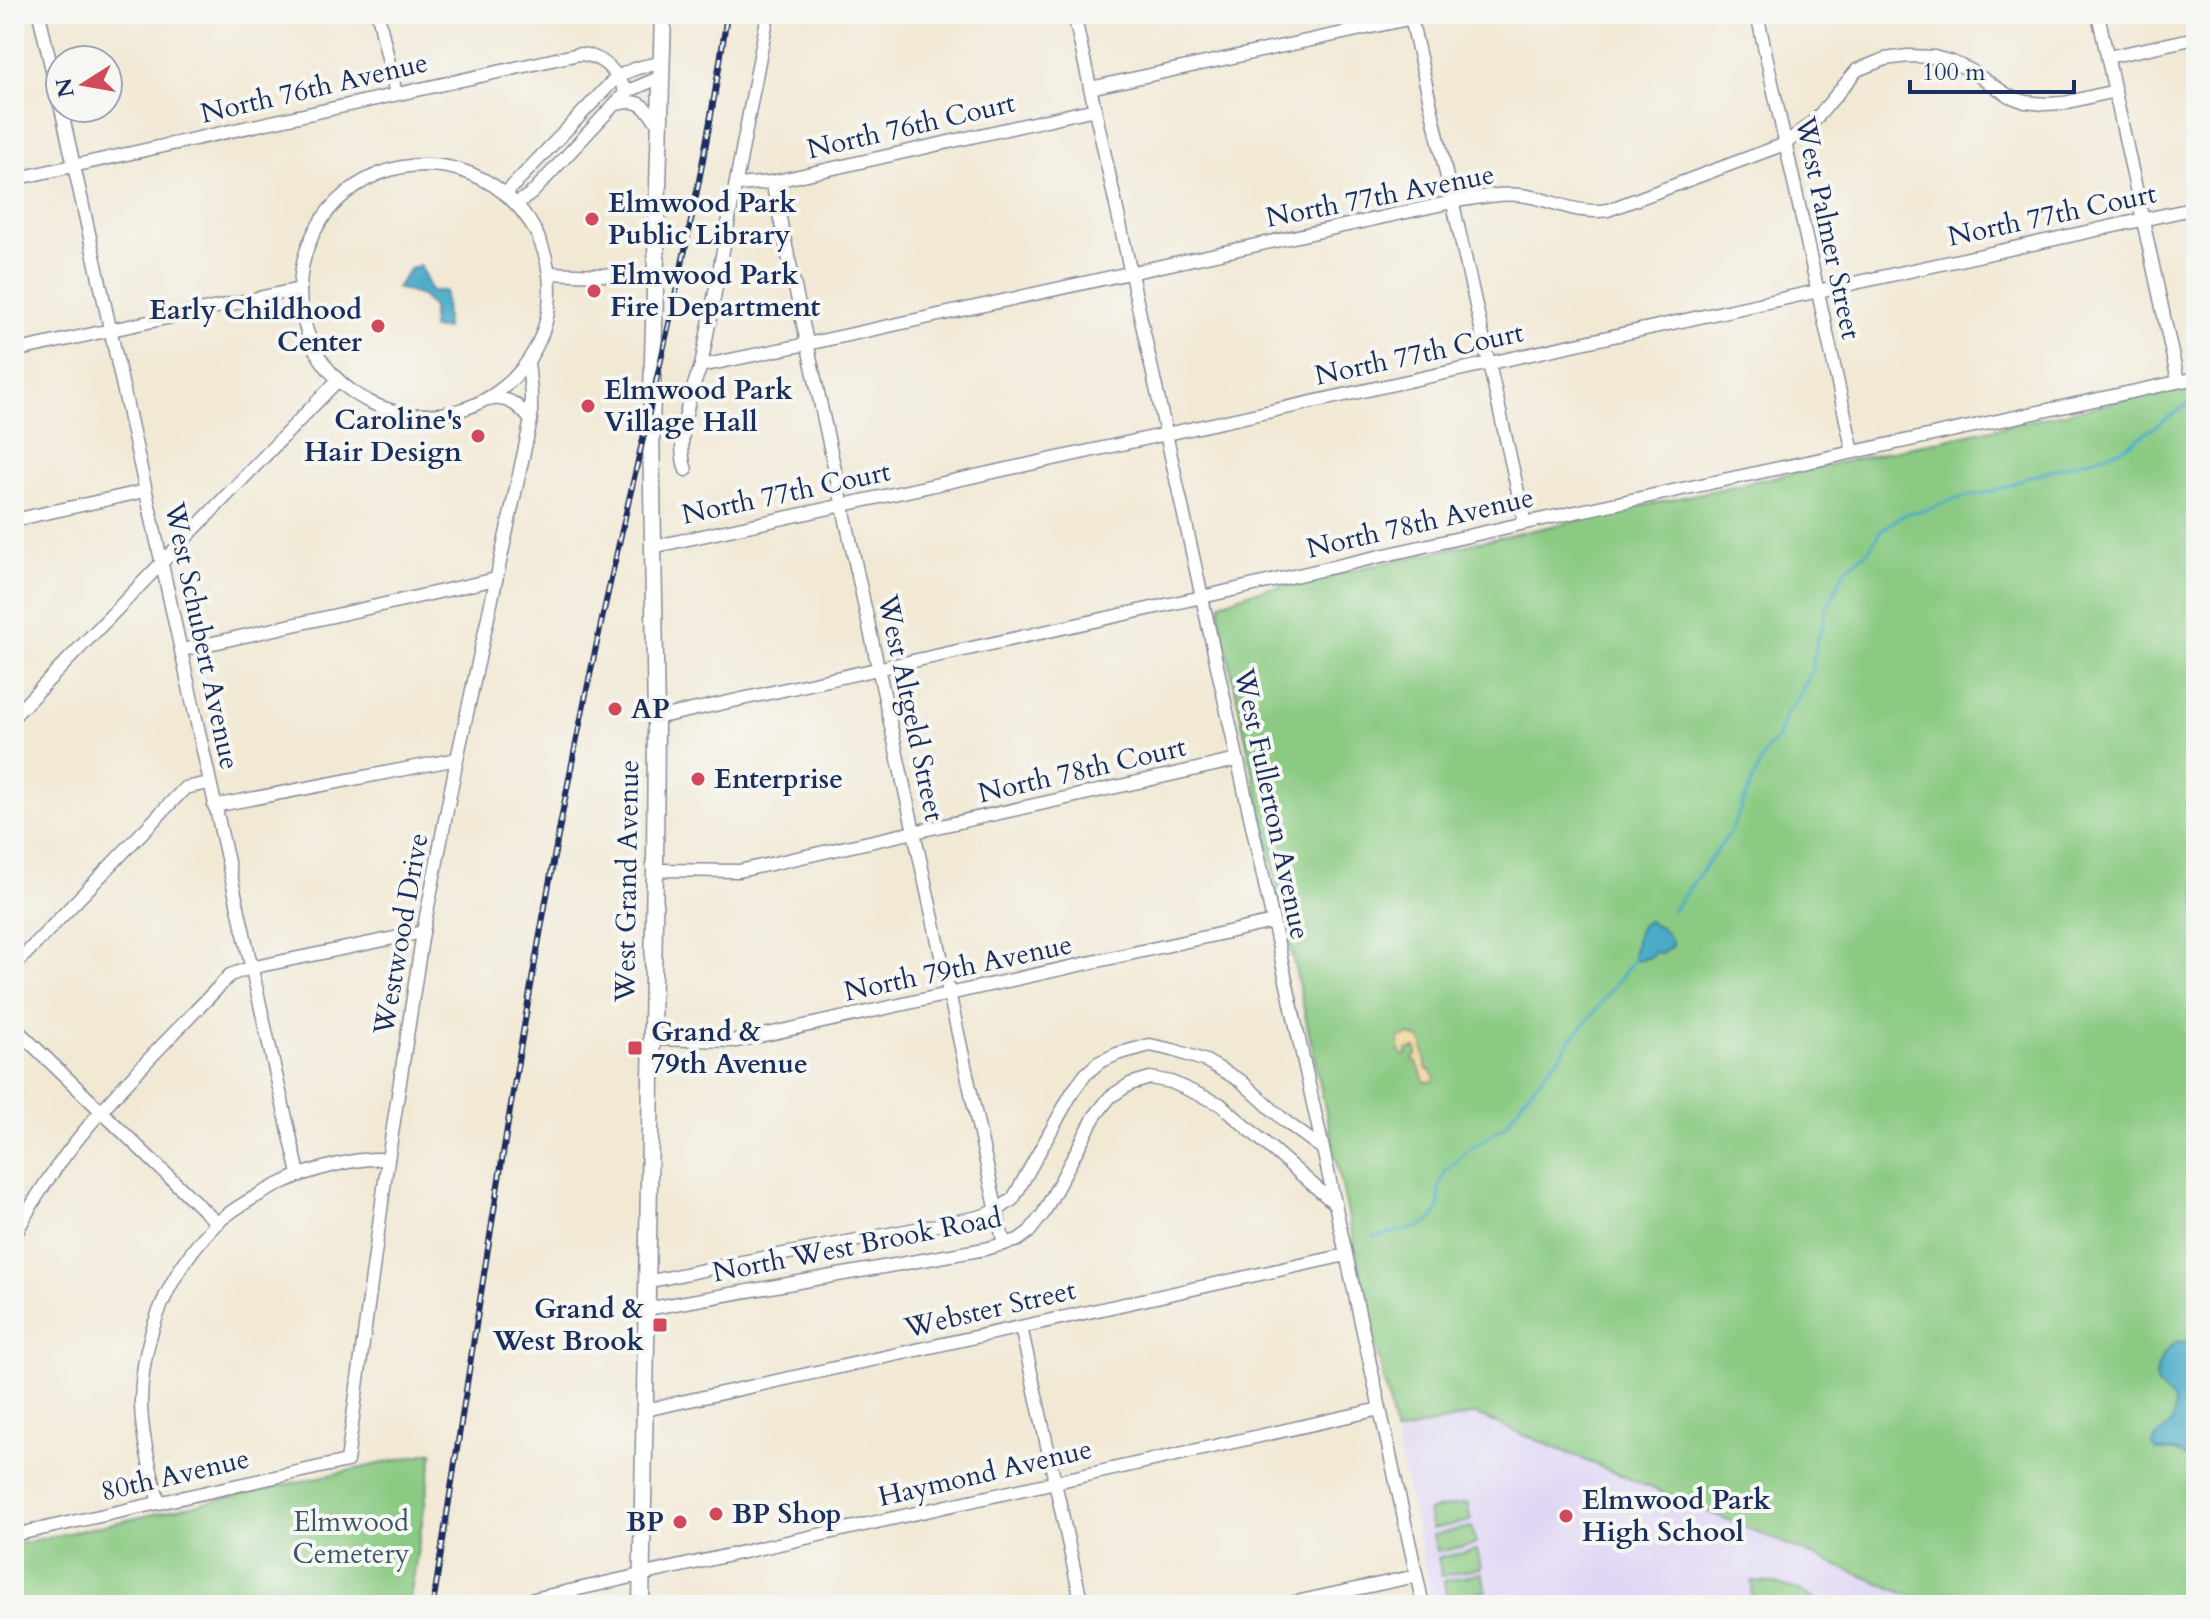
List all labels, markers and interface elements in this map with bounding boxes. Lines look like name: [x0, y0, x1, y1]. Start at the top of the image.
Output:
street label: North 76th Avenue: [197, 43, 431, 133]
north arrow: [44, 44, 124, 124]
scale bar: [1910, 44, 2074, 94]
text: 100 m: [1922, 56, 1986, 89]
text: N: [49, 75, 82, 100]
street label: North 76th Court: [803, 84, 1019, 168]
street label: West Palmer Street: [1786, 112, 1870, 343]
street label: North 77th Avenue: [1262, 155, 1498, 237]
street label: North 77th Court: [1944, 174, 2160, 256]
place label: Elmwood Park Public Library: [608, 184, 797, 254]
marker: Elmwood Park Public Library: [583, 210, 601, 228]
place label: Elmwood Park Fire Department: [610, 256, 820, 326]
marker: Elmwood Park Fire Department: [585, 282, 603, 300]
place label: Early Childhood Center: [149, 291, 363, 361]
street label: North 77th Court: [1311, 313, 1527, 395]
marker: Early Childhood Center: [369, 317, 387, 335]
place label: Elmwood Park Village Hall: [604, 371, 793, 441]
marker: Elmwood Park Village Hall: [579, 397, 597, 415]
place label: Caroline's Hair Design: [304, 401, 462, 471]
marker: Caroline's Hair Design: [469, 427, 487, 445]
street label: North 77th Court: [678, 452, 894, 534]
street label: North 78th Avenue: [1303, 478, 1537, 568]
street label: West Schubert Avenue: [155, 498, 249, 773]
street label: West Altgeld Street: [868, 590, 954, 825]
street label: West Fullerton Avenue: [1225, 664, 1319, 943]
place label: AP: [631, 690, 670, 728]
marker: AP: [606, 700, 624, 718]
street label: North 78th Court: [974, 728, 1190, 812]
street label: West Grand Avenue: [606, 759, 648, 1004]
place label: Enterprise: [714, 760, 843, 798]
marker: Enterprise: [689, 770, 707, 788]
street label: Westwood Drive: [364, 830, 437, 1039]
street label: North 79th Avenue: [840, 925, 1076, 1011]
place label: Grand & 79th Avenue: [651, 1013, 808, 1083]
marker: Grand & 79th Avenue: [626, 1039, 644, 1057]
street label: North West Brook Road: [709, 1198, 1005, 1292]
street label: Webster Street: [900, 1271, 1080, 1347]
place label: Grand & West Brook: [492, 1290, 645, 1360]
marker: Grand & West Brook: [651, 1316, 669, 1334]
street label: Haymond Avenue: [874, 1430, 1096, 1516]
street label: 80th Avenue: [97, 1439, 253, 1511]
place label: Elmwood Park High School: [1582, 1481, 1771, 1551]
place label: BP Shop: [732, 1495, 841, 1533]
park label: Elmwood Cemetery: [292, 1503, 410, 1573]
place label: BP: [626, 1503, 664, 1541]
marker: BP Shop: [707, 1505, 725, 1523]
marker: Elmwood Park High School: [1557, 1507, 1575, 1525]
marker: BP: [671, 1513, 689, 1531]

